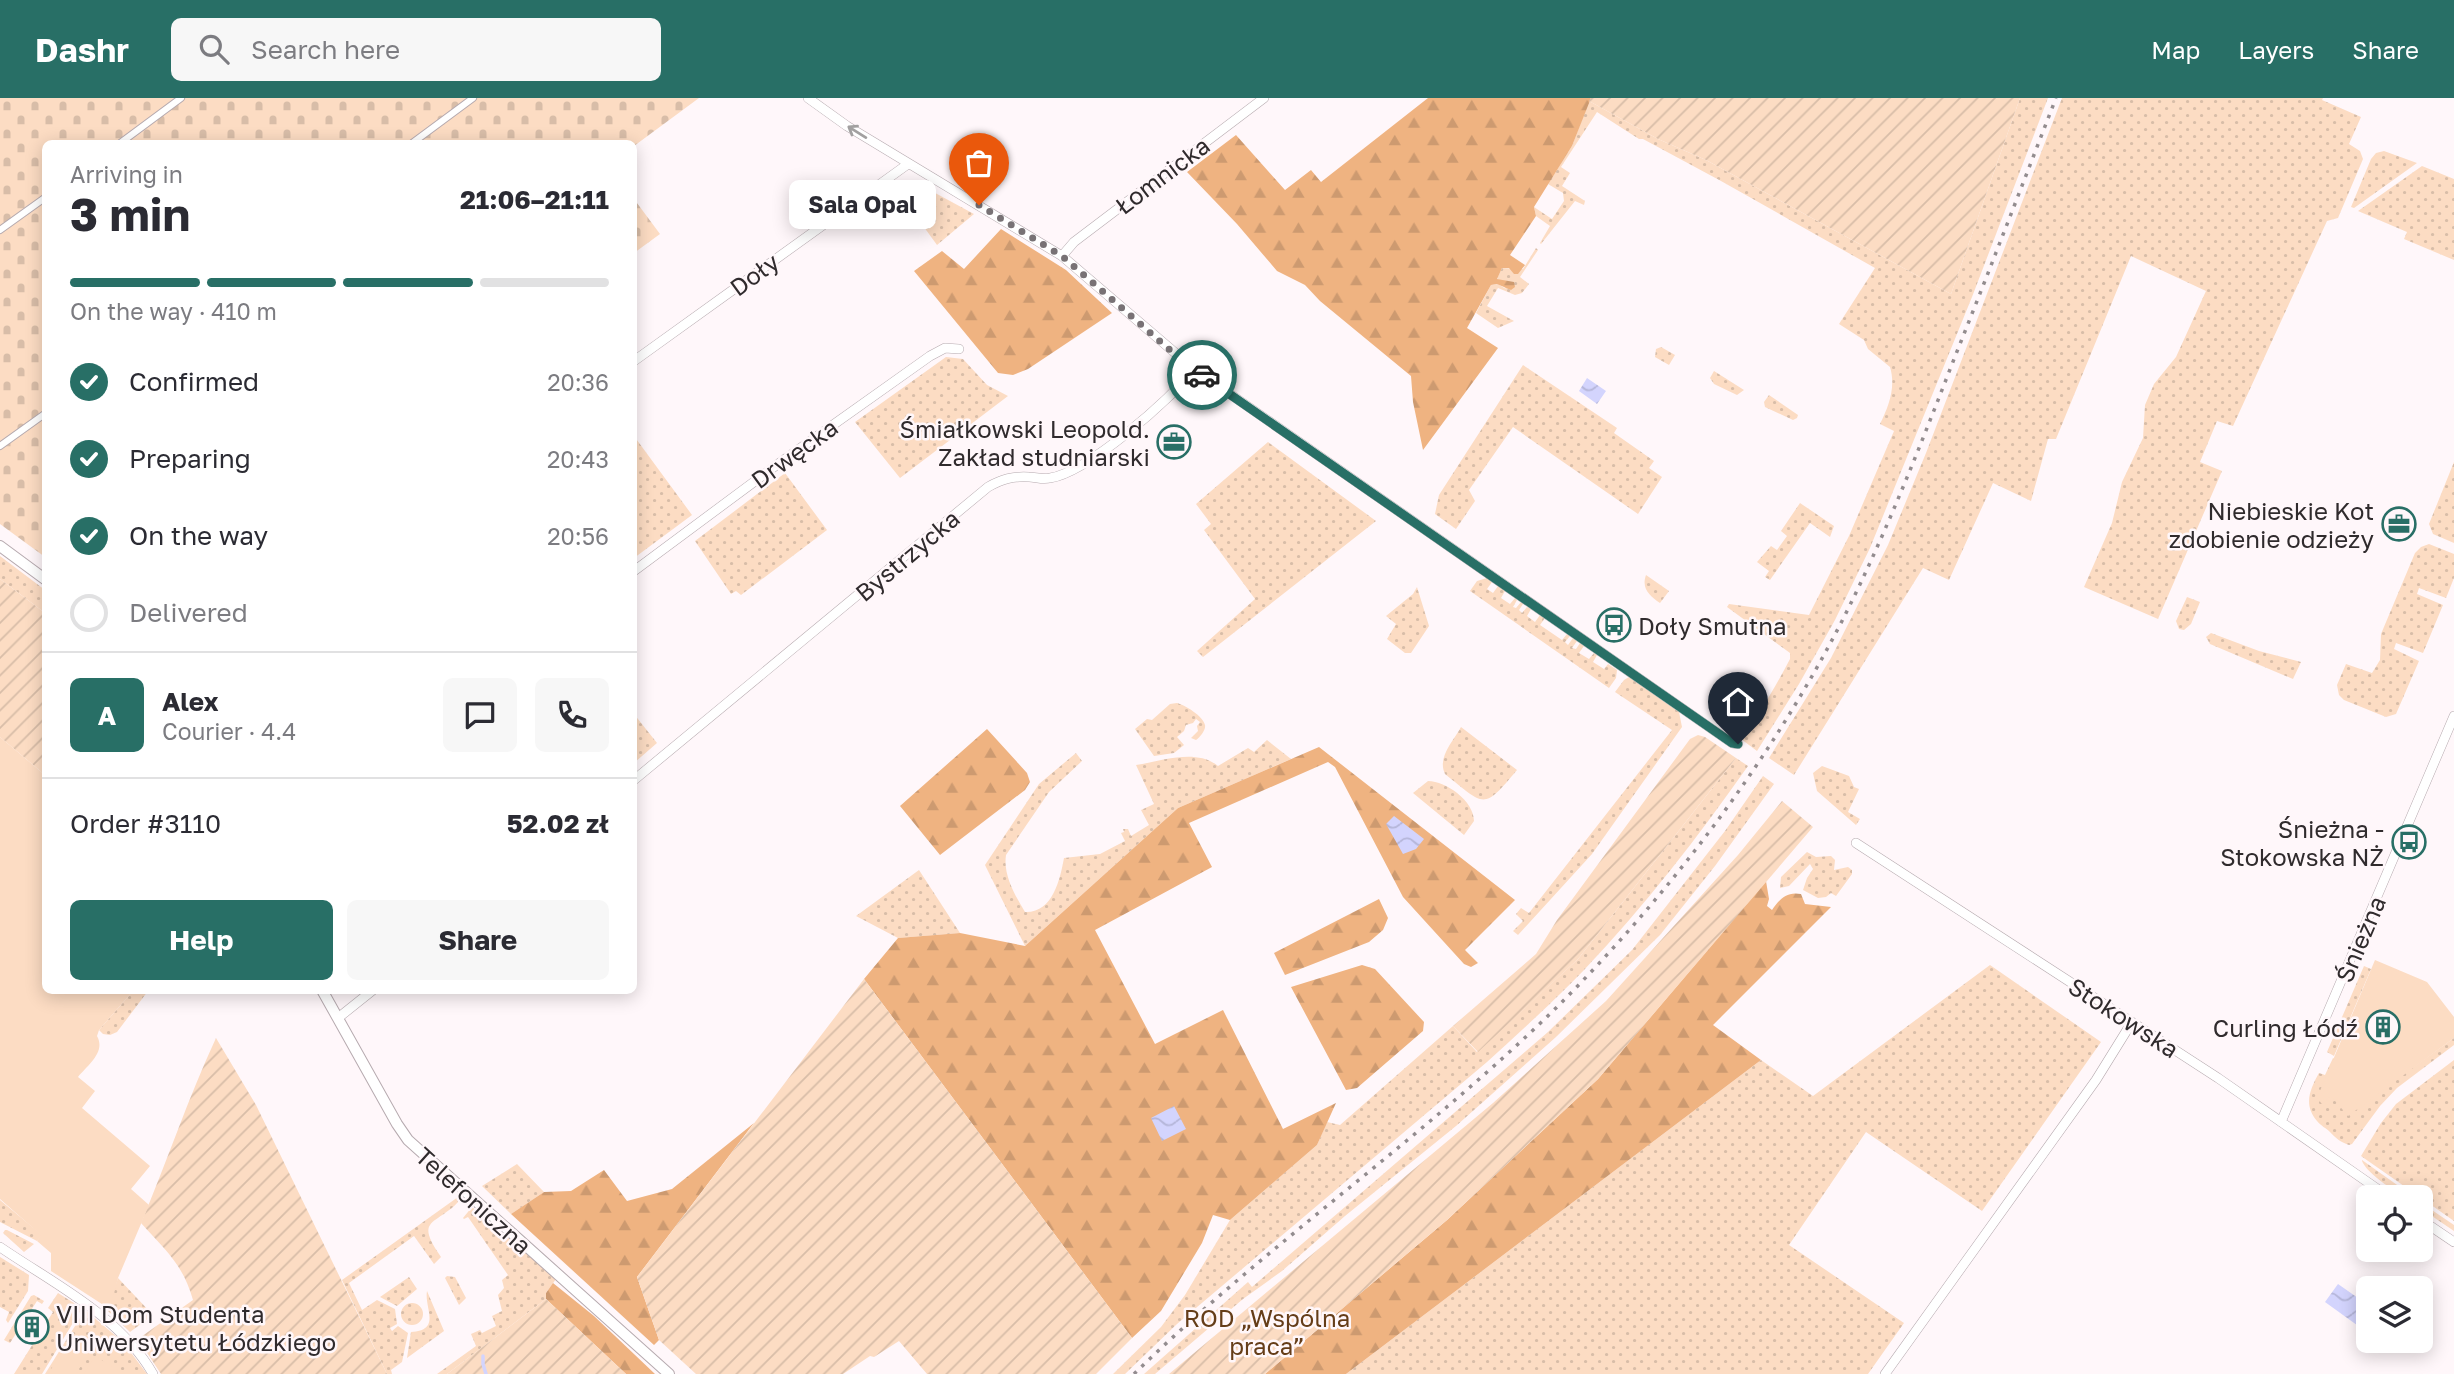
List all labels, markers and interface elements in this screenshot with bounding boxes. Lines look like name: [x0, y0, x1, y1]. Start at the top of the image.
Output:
search box: [171, 18, 661, 81]
text: Dashr: [35, 30, 129, 69]
icon: search: [195, 30, 233, 68]
text: Search here: [251, 34, 400, 65]
text: Map: [2151, 35, 2200, 64]
text: Layers: [2238, 35, 2314, 64]
text: Share: [2352, 35, 2419, 64]
one-way arrow: [848, 125, 867, 140]
street label: Łomnicka: [1109, 130, 1215, 220]
pin: [949, 133, 1009, 205]
icon: bag: [960, 144, 998, 182]
text: Arriving in: [70, 160, 183, 188]
callout: Sala Opal: [790, 180, 937, 230]
text: 21:06–21:11: [460, 184, 609, 215]
text: 3 min: [70, 186, 190, 241]
text: Sala Opal: [808, 190, 917, 218]
street label: Doły: [724, 247, 784, 301]
text: On the way · 410 m: [70, 297, 277, 325]
courier: [1167, 340, 1237, 410]
icon: car: [1183, 356, 1221, 394]
icon: check: [70, 363, 108, 401]
text: Confirmed: [129, 366, 259, 397]
text: 20:36: [547, 368, 609, 396]
street label: Drwęcka: [745, 412, 843, 494]
place label: Śmiałkowski Leopold. Zakład studniarski: [900, 414, 1150, 471]
office icon: Śmiałkowski Leopold. Zakład studniarski: [1155, 423, 1193, 461]
icon: check: [70, 440, 108, 478]
text: Preparing: [129, 443, 251, 474]
text: 20:43: [547, 445, 609, 473]
place label: Niebieskie Kot zdobienie odzieży: [2169, 496, 2374, 553]
street label: Bystrzycka: [849, 503, 965, 607]
office icon: Niebieskie Kot zdobienie odzieży: [2380, 505, 2418, 543]
icon: check: [70, 517, 108, 555]
text: On the way: [129, 520, 268, 551]
text: 20:56: [547, 522, 609, 550]
text: Delivered: [129, 597, 248, 628]
bus stop icon: Doły Smutna: [1595, 606, 1633, 644]
place label: Doły Smutna: [1638, 611, 1787, 640]
pin: [1708, 672, 1768, 744]
button: chat: [443, 678, 517, 752]
button: phone: [535, 678, 609, 752]
icon: home: [1719, 683, 1757, 721]
text: Alex: [162, 686, 219, 717]
text: A: [98, 700, 116, 731]
text: Courier · 4.4: [162, 717, 296, 745]
text: Order #3110: [70, 808, 221, 839]
text: 52.02 zł: [507, 808, 609, 839]
place label: Śnieżna - Stokowska NŻ: [2220, 814, 2384, 871]
bus stop icon: Śnieżna - Stokowska NŻ: [2390, 823, 2428, 861]
street label: Śnieżna: [2329, 891, 2391, 987]
button: Help: [70, 900, 333, 980]
button: Share: [347, 900, 609, 980]
street label: Stokowska: [2064, 971, 2184, 1063]
building icon: Curling Łódź: [2364, 1008, 2402, 1046]
place label: Curling Łódź: [2213, 1013, 2358, 1042]
street label: Telefoniczna: [410, 1141, 538, 1259]
map controls: [2356, 1185, 2433, 1353]
button: locate: [2356, 1185, 2433, 1262]
button: layers: [2356, 1276, 2433, 1353]
place label: VIII Dom Studenta Uniwersytetu Łódzkiego: [56, 1299, 336, 1356]
park label: ROD „Wspólna praca”: [1184, 1303, 1350, 1360]
building icon: VIII Dom Studenta Uniwersytetu Łódzkiego: [13, 1308, 51, 1346]

